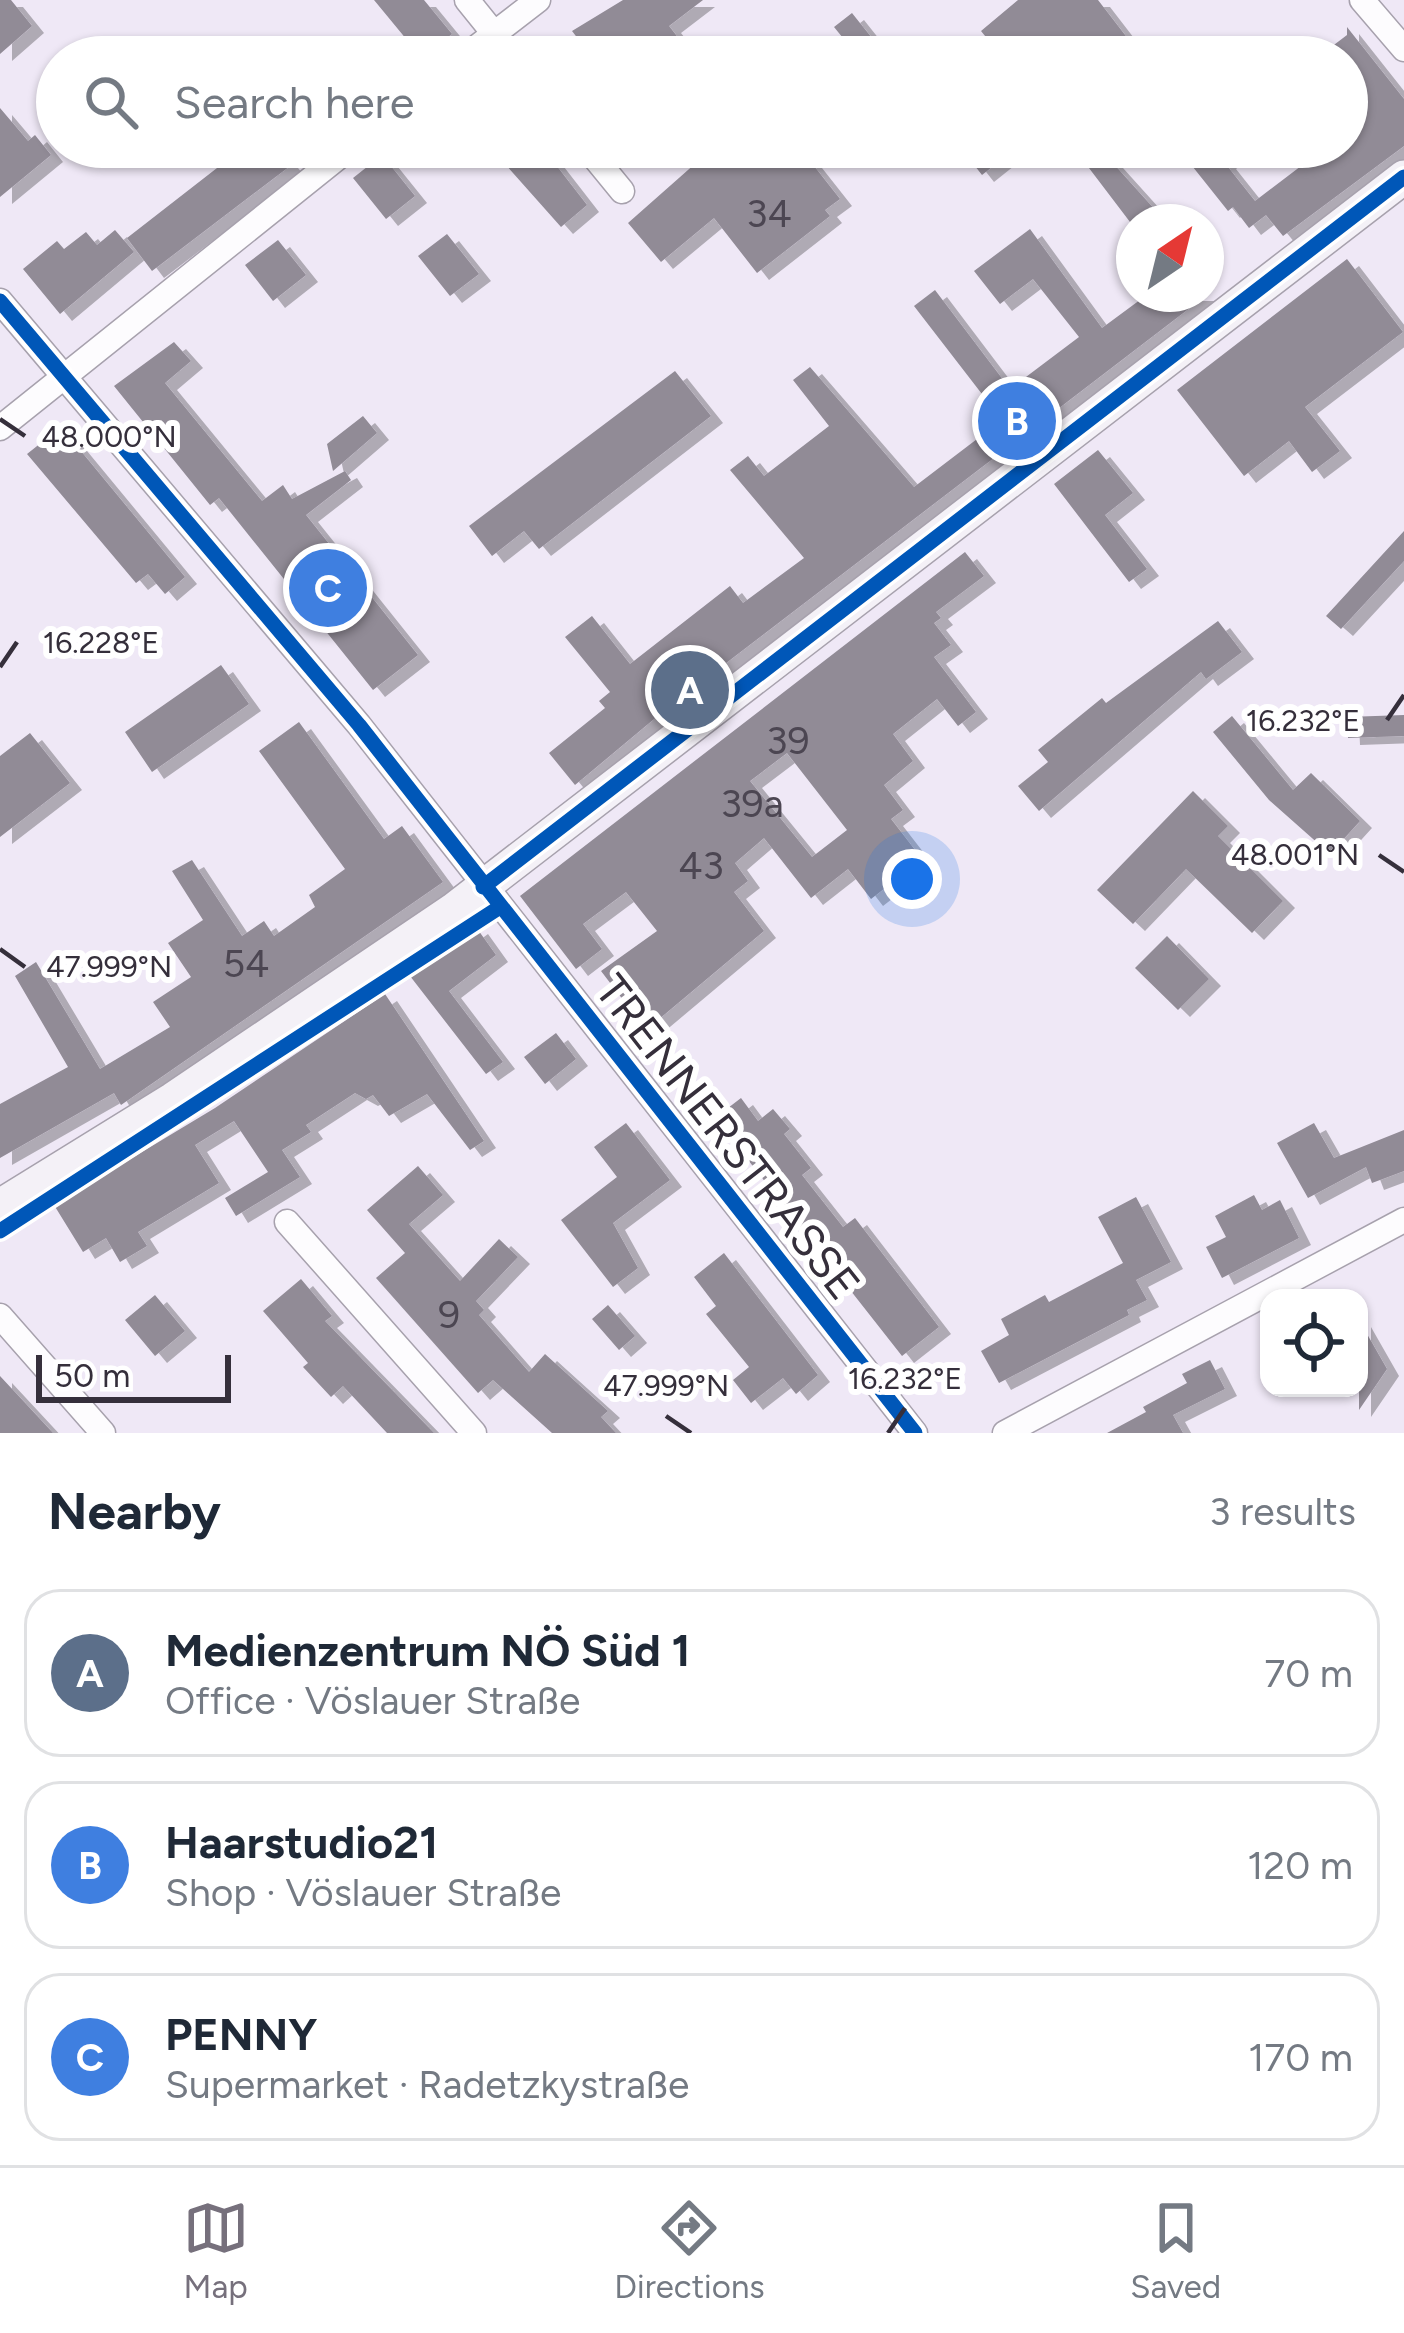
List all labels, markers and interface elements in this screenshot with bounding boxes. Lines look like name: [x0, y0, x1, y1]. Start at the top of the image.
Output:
search box: [36, 36, 1368, 168]
icon: search: [78, 69, 144, 135]
text: Search here: [174, 75, 414, 129]
house number: 34: [746, 190, 792, 237]
north arrow: [1116, 204, 1224, 312]
pin: B: [978, 376, 1056, 466]
text: 48.000°N: [41, 418, 177, 455]
pin: C: [289, 543, 367, 633]
text: 16.228°E: [43, 624, 159, 661]
pin: A: [651, 645, 729, 735]
text: 16.232°E: [1246, 702, 1360, 739]
house number: 39: [766, 717, 810, 764]
house number: 39a: [720, 780, 784, 827]
text: 48.001°N: [1231, 836, 1359, 873]
house number: 43: [678, 842, 724, 889]
your location: [882, 849, 942, 909]
house number: 54: [223, 940, 269, 987]
text: 47.999°N: [46, 948, 172, 985]
street label: TRENNERSTRASSE: [584, 964, 872, 1310]
map controls: [1260, 1289, 1368, 1397]
button: locate: [1260, 1289, 1368, 1397]
house number: 9: [438, 1291, 460, 1338]
scale bar: [36, 1349, 231, 1402]
text: 50 m: [54, 1356, 130, 1395]
text: 16.232°E: [848, 1360, 962, 1397]
text: 47.999°N: [603, 1367, 729, 1404]
text: Nearby: [48, 1481, 221, 1542]
text: 3 results: [1209, 1488, 1356, 1535]
text: Medienzentrum NÖ Süd 1: [165, 1623, 690, 1677]
text: A: [76, 1650, 104, 1697]
text: 70 m: [1264, 1650, 1353, 1697]
text: Office · Vöslauer Straße: [165, 1677, 580, 1724]
text: Haarstudio21: [165, 1815, 438, 1869]
text: B: [78, 1842, 102, 1889]
text: 120 m: [1247, 1842, 1353, 1889]
text: Shop · Vöslauer Straße: [165, 1869, 561, 1916]
text: PENNY: [165, 2007, 317, 2061]
text: C: [76, 2034, 104, 2081]
text: 170 m: [1248, 2034, 1353, 2081]
text: Supermarket · Radetzkystraße: [165, 2061, 689, 2108]
tab: Map: [183, 2195, 249, 2306]
tab: Directions: [614, 2195, 765, 2306]
tab: Saved: [1130, 2195, 1221, 2306]

